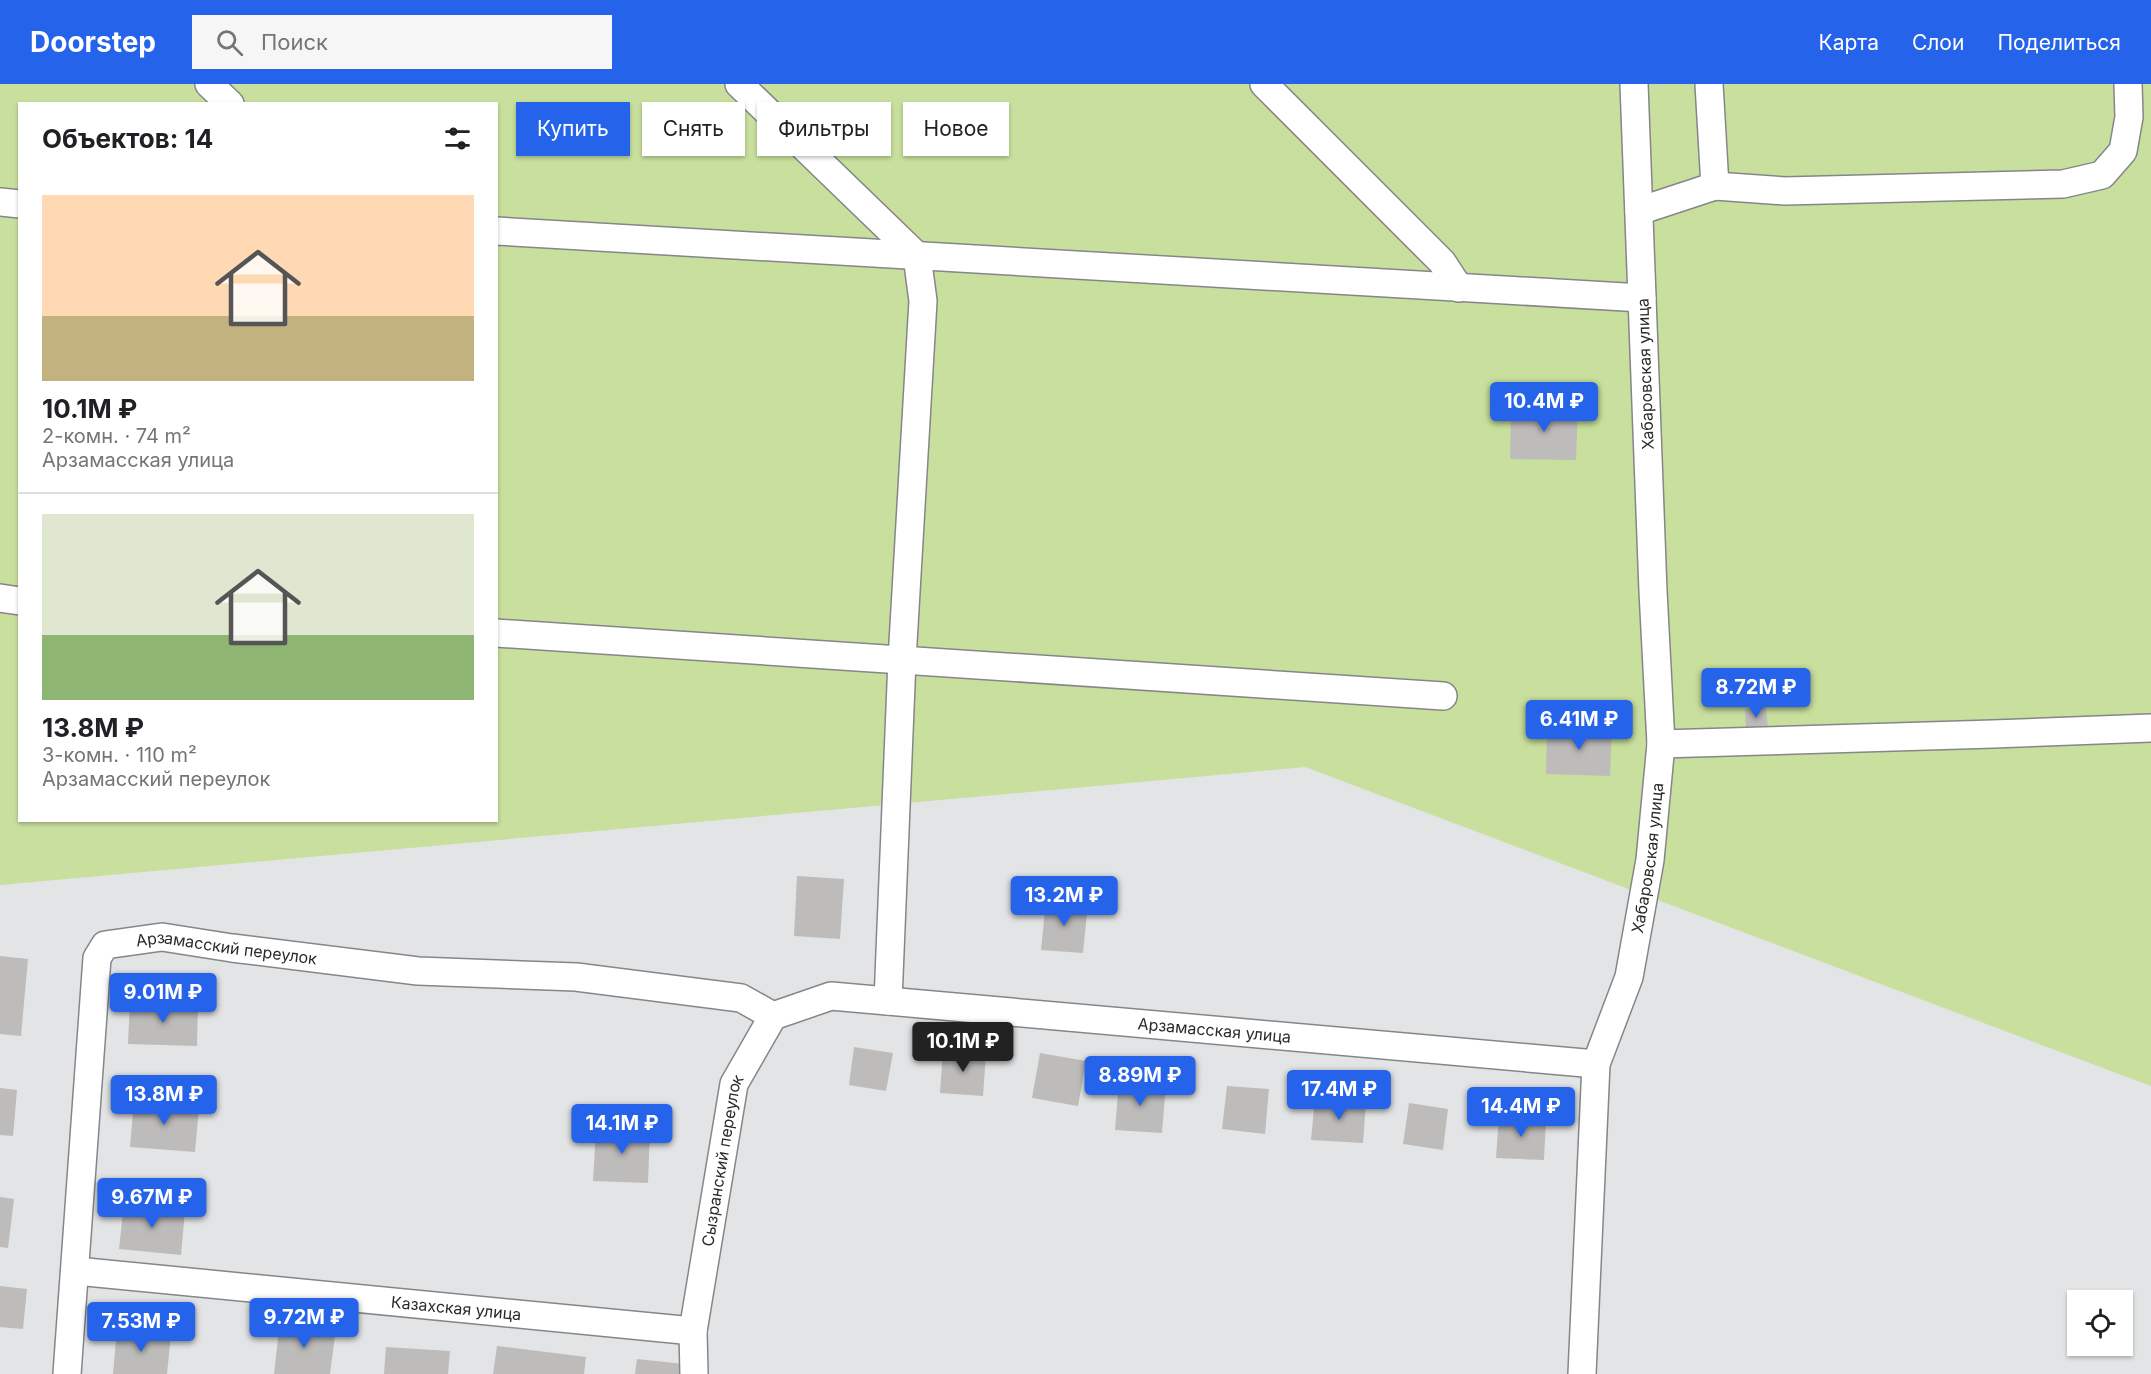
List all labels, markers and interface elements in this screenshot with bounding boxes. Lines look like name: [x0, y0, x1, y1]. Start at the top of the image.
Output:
search box: [192, 15, 612, 69]
text: Doorstep: [30, 25, 156, 59]
icon: search: [213, 26, 246, 59]
text: Поиск: [261, 29, 328, 55]
text: Карта: [1819, 30, 1879, 55]
text: Слои: [1912, 30, 1964, 55]
text: Поделиться: [1997, 30, 2121, 55]
chip: Купить: [516, 102, 630, 156]
chip: Снять: [642, 102, 745, 156]
chip: Фильтры: [757, 102, 891, 156]
chip: Новое: [903, 102, 1009, 156]
icon: filters: [441, 122, 474, 155]
text: Объектов: 14: [42, 123, 213, 154]
icon: home: [204, 234, 312, 342]
street label: Хабаровская улица: [1632, 298, 1658, 450]
pin: 10.4M ₽: [1489, 382, 1599, 433]
text: 10.4M ₽: [1504, 389, 1584, 413]
text: 10.1M ₽: [42, 393, 137, 424]
text: 2-комн. · 74 m²: [42, 424, 191, 448]
text: Арзамасская улица: [42, 448, 234, 472]
icon: home: [204, 553, 312, 661]
pin: 8.72M ₽: [1701, 668, 1811, 719]
text: 8.72M ₽: [1715, 675, 1797, 699]
pin: 6.41M ₽: [1524, 700, 1634, 751]
text: 6.41M ₽: [1540, 707, 1618, 731]
text: 13.8M ₽: [42, 712, 144, 743]
text: 3-комн. · 110 m²: [42, 743, 197, 767]
text: Арзамасский переулок: [42, 767, 270, 791]
street label: Хабаровская улица: [1627, 782, 1667, 935]
pin: 13.2M ₽: [1009, 876, 1119, 927]
text: 13.2M ₽: [1025, 883, 1103, 907]
street label: Арзамасский переулок: [135, 927, 319, 968]
pin: 9.01M ₽: [108, 973, 218, 1024]
text: 9.01M ₽: [124, 980, 202, 1004]
street label: Арзамасская улица: [1137, 1013, 1292, 1047]
pin: 10.1M ₽: [908, 1022, 1018, 1073]
text: 10.1M ₽: [926, 1029, 1000, 1053]
pin: 8.89M ₽: [1085, 1056, 1195, 1107]
text: 8.89M ₽: [1099, 1063, 1181, 1087]
street label: Сызранский переулок: [697, 1070, 748, 1248]
pin: 17.4M ₽: [1284, 1070, 1394, 1121]
pin: 13.8M ₽: [109, 1075, 219, 1126]
text: 17.4M ₽: [1301, 1077, 1377, 1101]
text: 13.8M ₽: [125, 1082, 203, 1106]
pin: 14.4M ₽: [1466, 1087, 1576, 1138]
text: 14.4M ₽: [1481, 1094, 1561, 1118]
pin: 14.1M ₽: [567, 1104, 677, 1155]
text: 14.1M ₽: [585, 1111, 659, 1135]
pin: 9.67M ₽: [97, 1178, 207, 1229]
text: 9.67M ₽: [111, 1185, 193, 1209]
map controls: [2067, 1290, 2133, 1356]
button: locate: [2067, 1290, 2133, 1356]
street label: Казахская улица: [390, 1292, 522, 1324]
pin: 9.72M ₽: [249, 1298, 359, 1349]
pin: 7.53M ₽: [86, 1302, 196, 1353]
text: 9.72M ₽: [263, 1305, 345, 1329]
text: 7.53M ₽: [101, 1309, 181, 1333]

